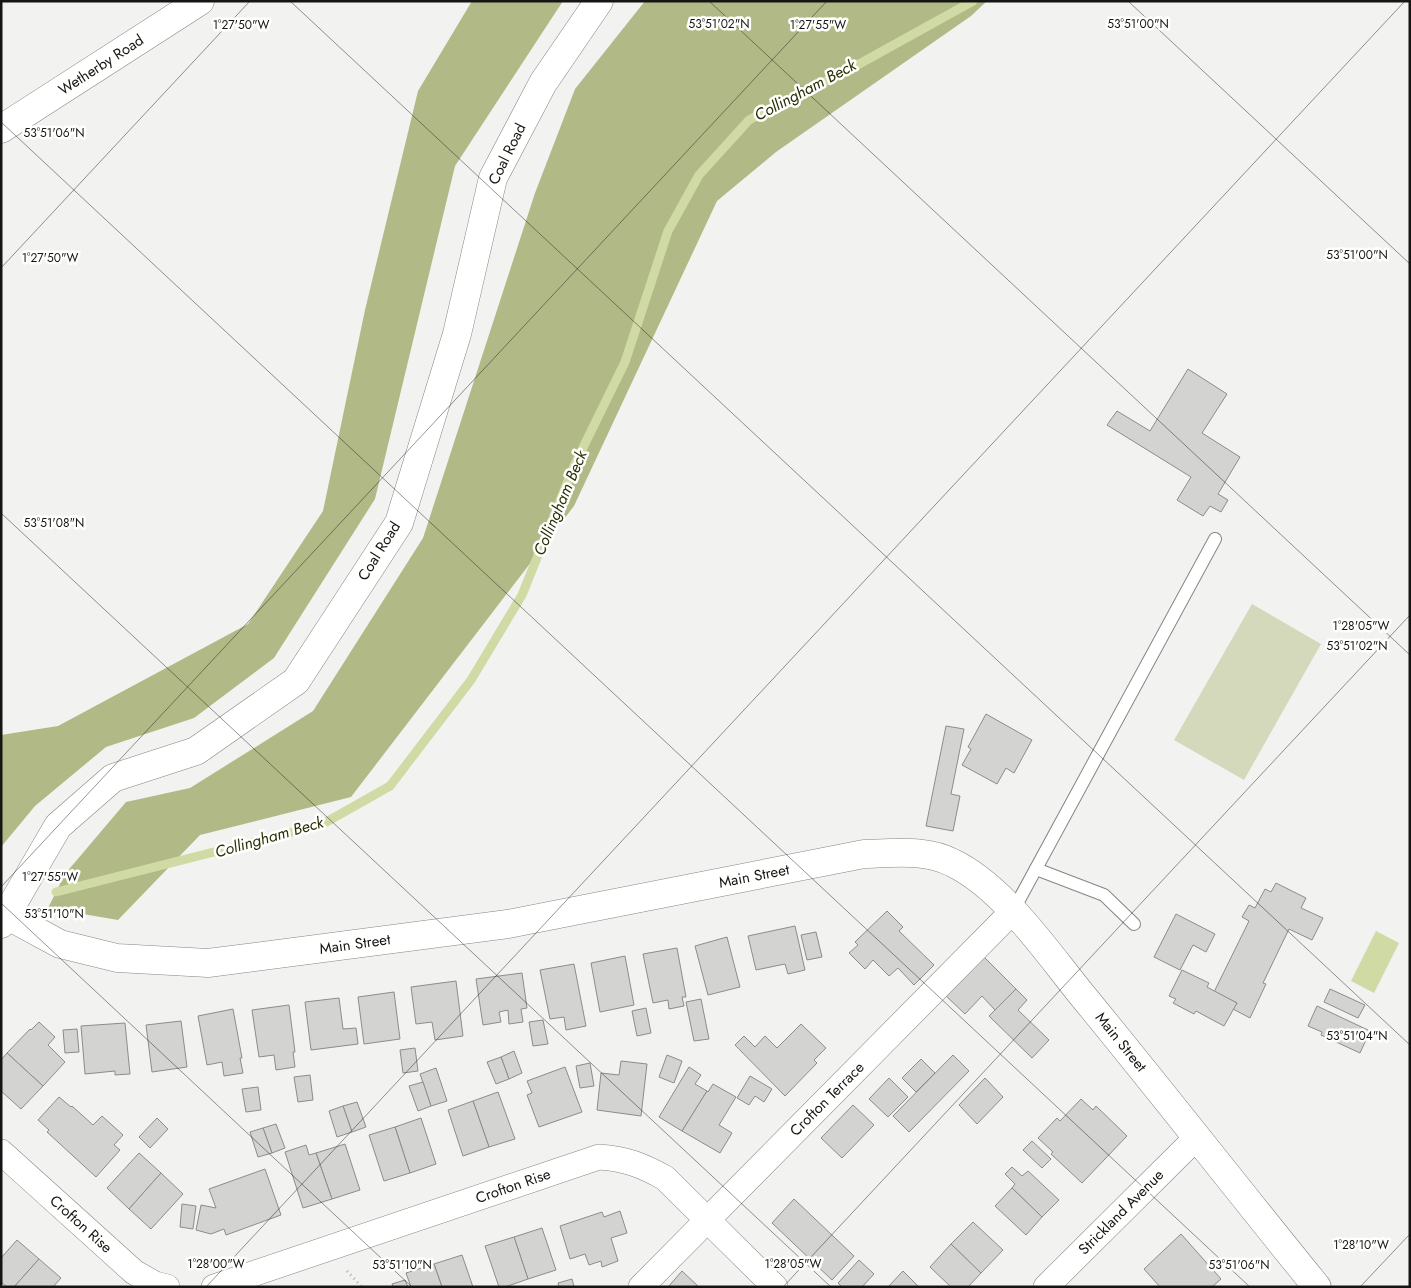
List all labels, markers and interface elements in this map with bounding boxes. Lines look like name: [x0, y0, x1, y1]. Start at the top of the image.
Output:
text: 53°51'02"N: [688, 15, 750, 33]
text: 53°51'00"N: [1107, 15, 1169, 33]
text: 1°27'50"W: [213, 16, 269, 34]
text: 1°27'55"W: [790, 16, 846, 34]
street label: Wetherby Road: [54, 29, 148, 101]
water label: Collingham Beck: [750, 53, 861, 126]
street label: Coal Road: [483, 120, 531, 188]
text: 53°51'06"N: [23, 124, 85, 142]
text: 53°51'00"N: [1326, 246, 1388, 264]
text: 1°27'50"W: [22, 249, 78, 267]
water label: Collingham Beck: [528, 446, 593, 559]
text: 53°51'08"N: [24, 514, 84, 532]
street label: Coal Road: [352, 517, 406, 585]
text: 1°28'05"W: [1333, 617, 1390, 635]
text: 53°51'02"N: [1326, 637, 1388, 655]
water label: Collingham Beck: [212, 810, 327, 864]
street label: Main Street: [717, 858, 792, 894]
text: 1°27'55"W: [22, 868, 78, 886]
text: 53°51'10"N: [24, 905, 84, 923]
street label: Main Street: [318, 928, 392, 960]
street label: Main Street: [1090, 1007, 1152, 1077]
text: 53°51'04"N: [1326, 1027, 1388, 1045]
street label: Crofton Terrace: [785, 1057, 869, 1141]
street label: Crofton Rise: [473, 1163, 554, 1209]
street label: Strickland Avenue: [1073, 1164, 1169, 1260]
street label: Crofton Rise: [45, 1190, 118, 1258]
text: 1°28'10"W: [1333, 1236, 1389, 1254]
text: 1°28'00"W: [187, 1255, 245, 1273]
text: 1°28'05"W: [765, 1255, 822, 1273]
text: 53°51'10"N: [372, 1256, 432, 1274]
text: 53°51'06"N: [1208, 1256, 1270, 1274]

